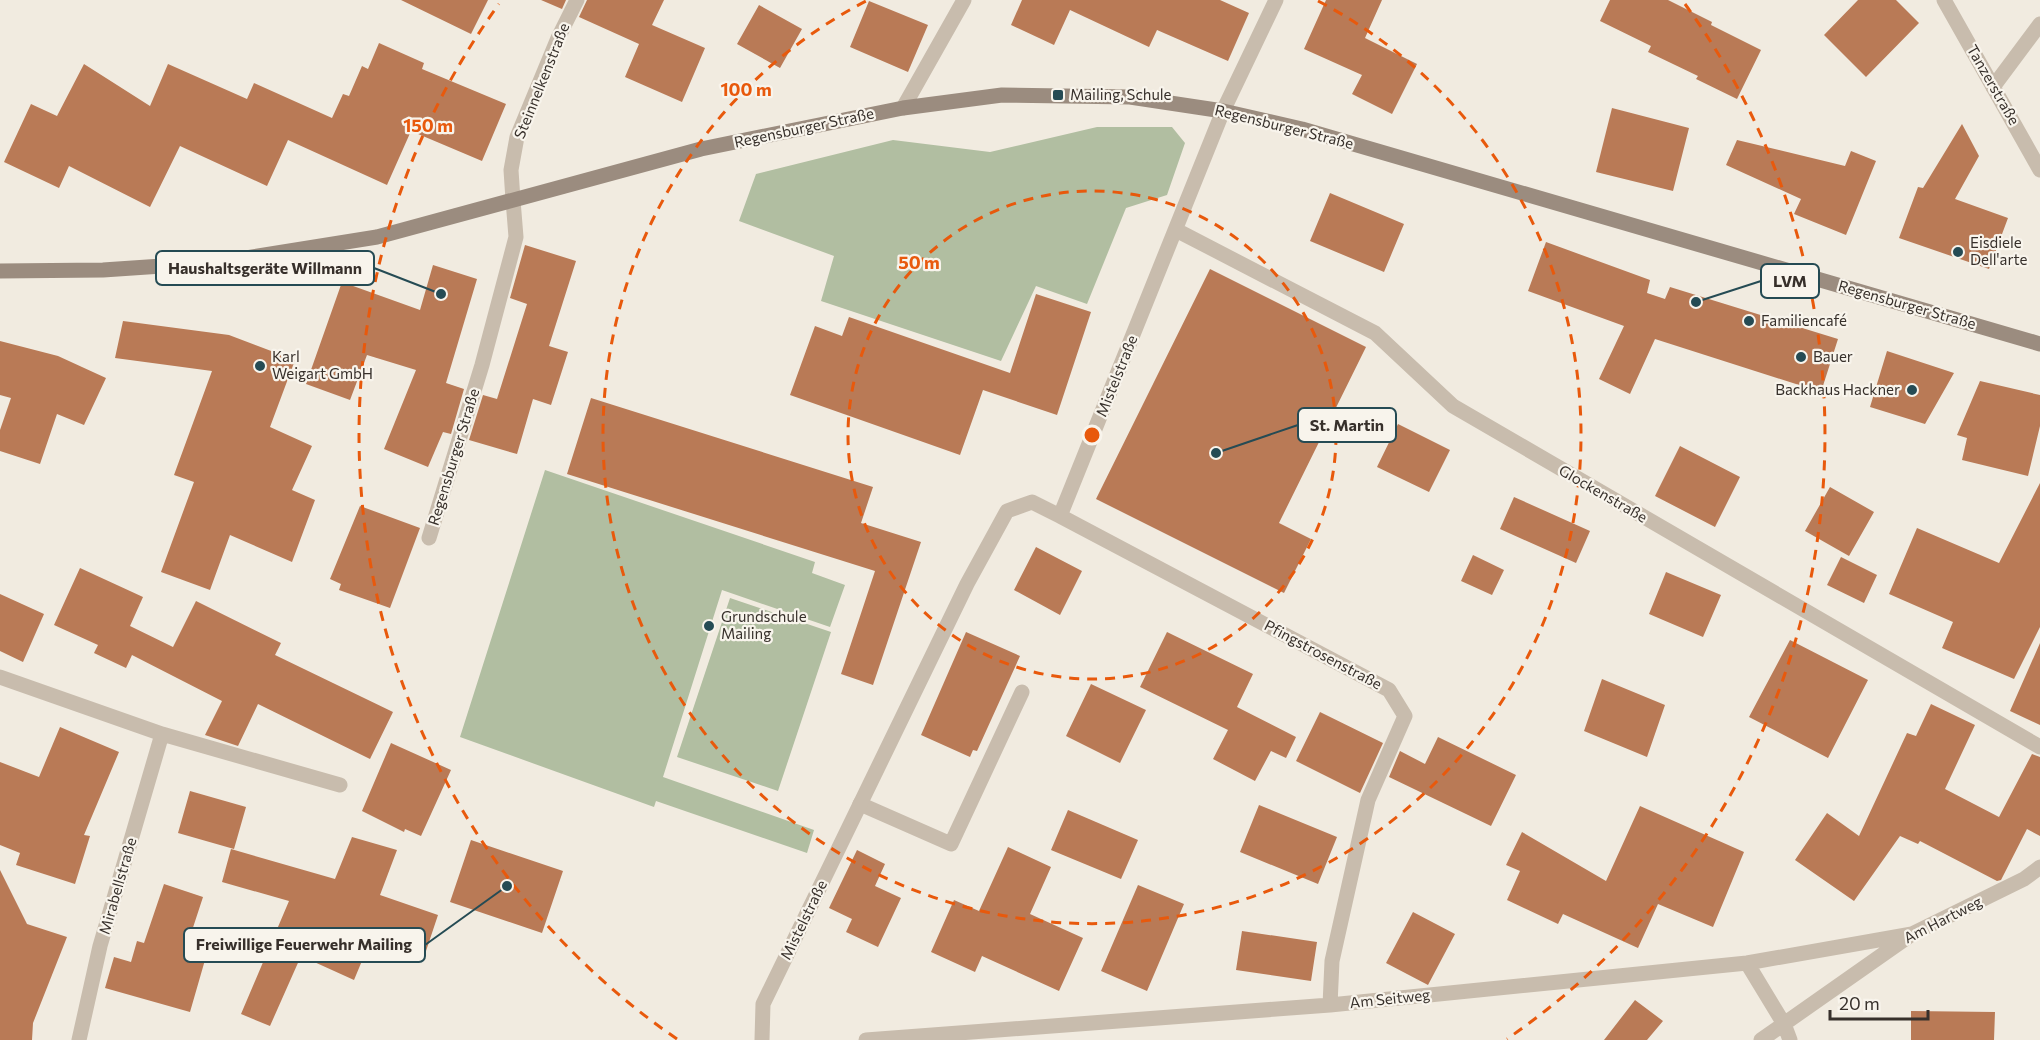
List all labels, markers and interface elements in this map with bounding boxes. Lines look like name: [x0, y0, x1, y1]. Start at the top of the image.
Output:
street label: Steinnelkenstraße: [510, 20, 573, 141]
street label: Tanzerstraße: [1964, 41, 2024, 128]
text: 100 m: [720, 78, 772, 100]
place label: Mailing, Schule: [1070, 85, 1172, 103]
marker: Mailing, Schule: [1051, 88, 1065, 102]
street label: Regensburger Straße: [1213, 100, 1356, 152]
street label: Regensburger Straße: [732, 103, 875, 151]
text: 150 m: [403, 114, 453, 136]
place label: Eisdiele Dell'arte: [1970, 233, 2027, 268]
marker: Eisdiele Dell'arte: [1951, 245, 1965, 259]
callout: Haushaltsgeräte Willmann: [156, 251, 374, 285]
text: 50 m: [898, 251, 940, 273]
text: Haushaltsgeräte Willmann: [168, 258, 362, 277]
callout: LVM: [1761, 264, 1819, 298]
text: LVM: [1773, 271, 1807, 290]
street label: Regensburger Straße: [1836, 276, 1978, 332]
place label: Familiencafé: [1761, 311, 1847, 329]
marker: Familiencafé: [1742, 314, 1756, 328]
street label: Mistelstraße: [1092, 332, 1141, 419]
place label: Karl Weigart GmbH: [272, 347, 373, 382]
place label: Bauer: [1813, 347, 1853, 365]
marker: Bauer: [1794, 350, 1808, 364]
marker: Karl Weigart GmbH: [253, 359, 267, 373]
place label: Backhaus Hackner: [1775, 380, 1900, 398]
marker: Backhaus Hackner: [1905, 383, 1919, 397]
street label: Regensburger Straße: [424, 386, 482, 527]
callout: St. Martin: [1298, 408, 1396, 442]
text: St. Martin: [1310, 415, 1384, 434]
centre of rings: [1082, 425, 1102, 445]
street label: Glockenstraße: [1556, 461, 1651, 526]
place label: Grundschule Mailing: [721, 607, 807, 642]
street label: Pfingstrosenstraße: [1262, 616, 1385, 693]
marker: Grundschule Mailing: [702, 619, 716, 633]
street label: Mirabellstraße: [95, 835, 139, 936]
street label: Mistelstraße: [776, 877, 830, 962]
street label: Am Hartweg: [1900, 892, 1985, 946]
callout: Freiwillige Feuerwehr Mailing: [184, 928, 425, 962]
text: Freiwillige Feuerwehr Mailing: [196, 934, 412, 953]
scale bar: [1830, 983, 1928, 1021]
street label: Am Seitweg: [1349, 985, 1431, 1011]
text: 20 m: [1839, 992, 1880, 1014]

